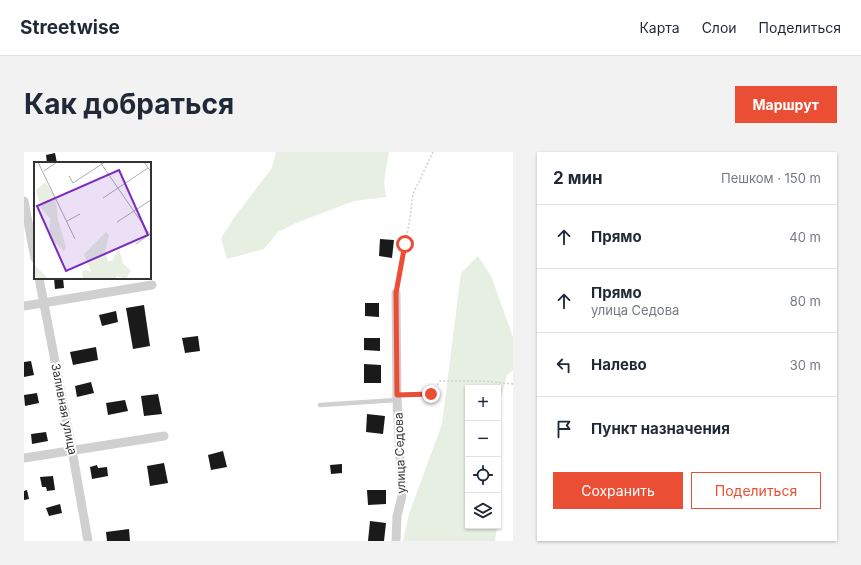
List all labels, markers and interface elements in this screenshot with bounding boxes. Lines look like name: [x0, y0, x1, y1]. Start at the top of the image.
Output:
text: Streetwise: [20, 16, 120, 39]
text: Карта: [639, 19, 680, 36]
text: Слои: [702, 19, 737, 36]
text: Поделиться: [759, 19, 841, 36]
button: Маршрут: [735, 86, 837, 123]
text: Как добраться: [24, 87, 234, 121]
inset map: [34, 162, 151, 279]
text: 2 мин: [553, 168, 603, 188]
text: Пешком · 150 m: [721, 170, 821, 186]
icon: ahead: [553, 226, 575, 248]
text: Прямо: [591, 227, 642, 246]
text: 40 m: [789, 229, 821, 245]
route start: [396, 235, 414, 253]
text: Прямо: [591, 283, 642, 302]
icon: ahead: [553, 290, 575, 312]
text: 80 m: [790, 293, 821, 309]
text: улица Седова: [591, 302, 679, 318]
icon: left: [553, 354, 575, 376]
text: Налево: [591, 355, 647, 374]
text: 30 m: [790, 357, 821, 373]
street label: Заливная улица: [48, 362, 81, 456]
route end: [422, 385, 440, 403]
map controls: [465, 385, 501, 529]
button: +: [465, 385, 501, 421]
street label: улица Седова: [391, 412, 408, 494]
icon: arrive: [553, 418, 575, 440]
text: Пункт назначения: [591, 419, 730, 438]
button: −: [465, 421, 501, 457]
button: locate: [465, 457, 501, 493]
button: Сохранить: [553, 472, 683, 509]
button: Поделиться: [691, 472, 821, 509]
button: layers: [465, 493, 501, 529]

